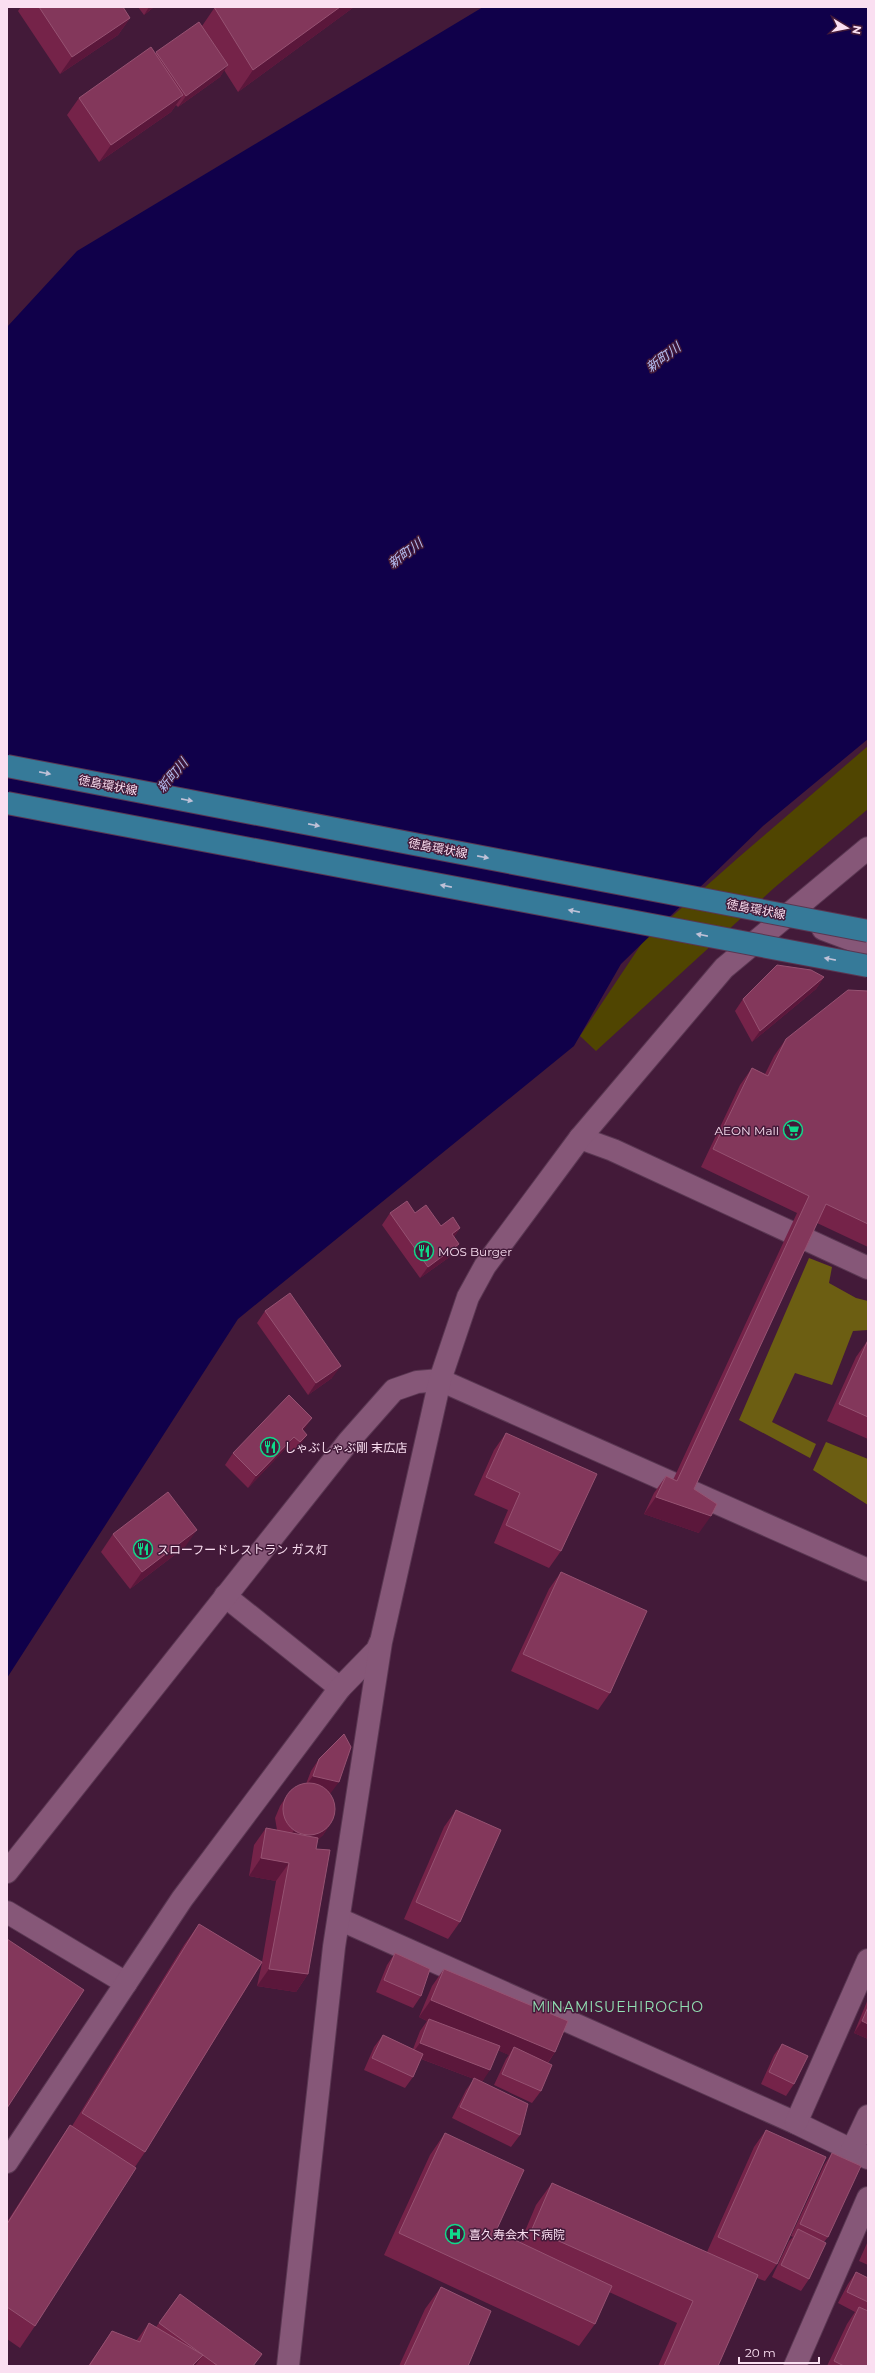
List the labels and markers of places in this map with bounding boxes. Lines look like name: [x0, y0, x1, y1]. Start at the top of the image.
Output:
supermarket icon: AEON Mall: [782, 1119, 804, 1141]
place label: AEON Mall: [714, 1123, 779, 1138]
restaurant icon: MOS Burger: [413, 1240, 435, 1262]
place label: MOS Burger: [438, 1244, 512, 1259]
restaurant icon: しゃぶしゃぶ剛 末広店: [259, 1436, 281, 1458]
place label: しゃぶしゃぶ剛 末広店: [284, 1440, 407, 1455]
restaurant icon: スローフードレストラン ガス灯: [132, 1538, 154, 1560]
place label: スローフードレストラン ガス灯: [157, 1542, 327, 1557]
hospital icon: 喜久寿会木下病院: [444, 2223, 466, 2245]
place label: 喜久寿会木下病院: [469, 2227, 565, 2242]

